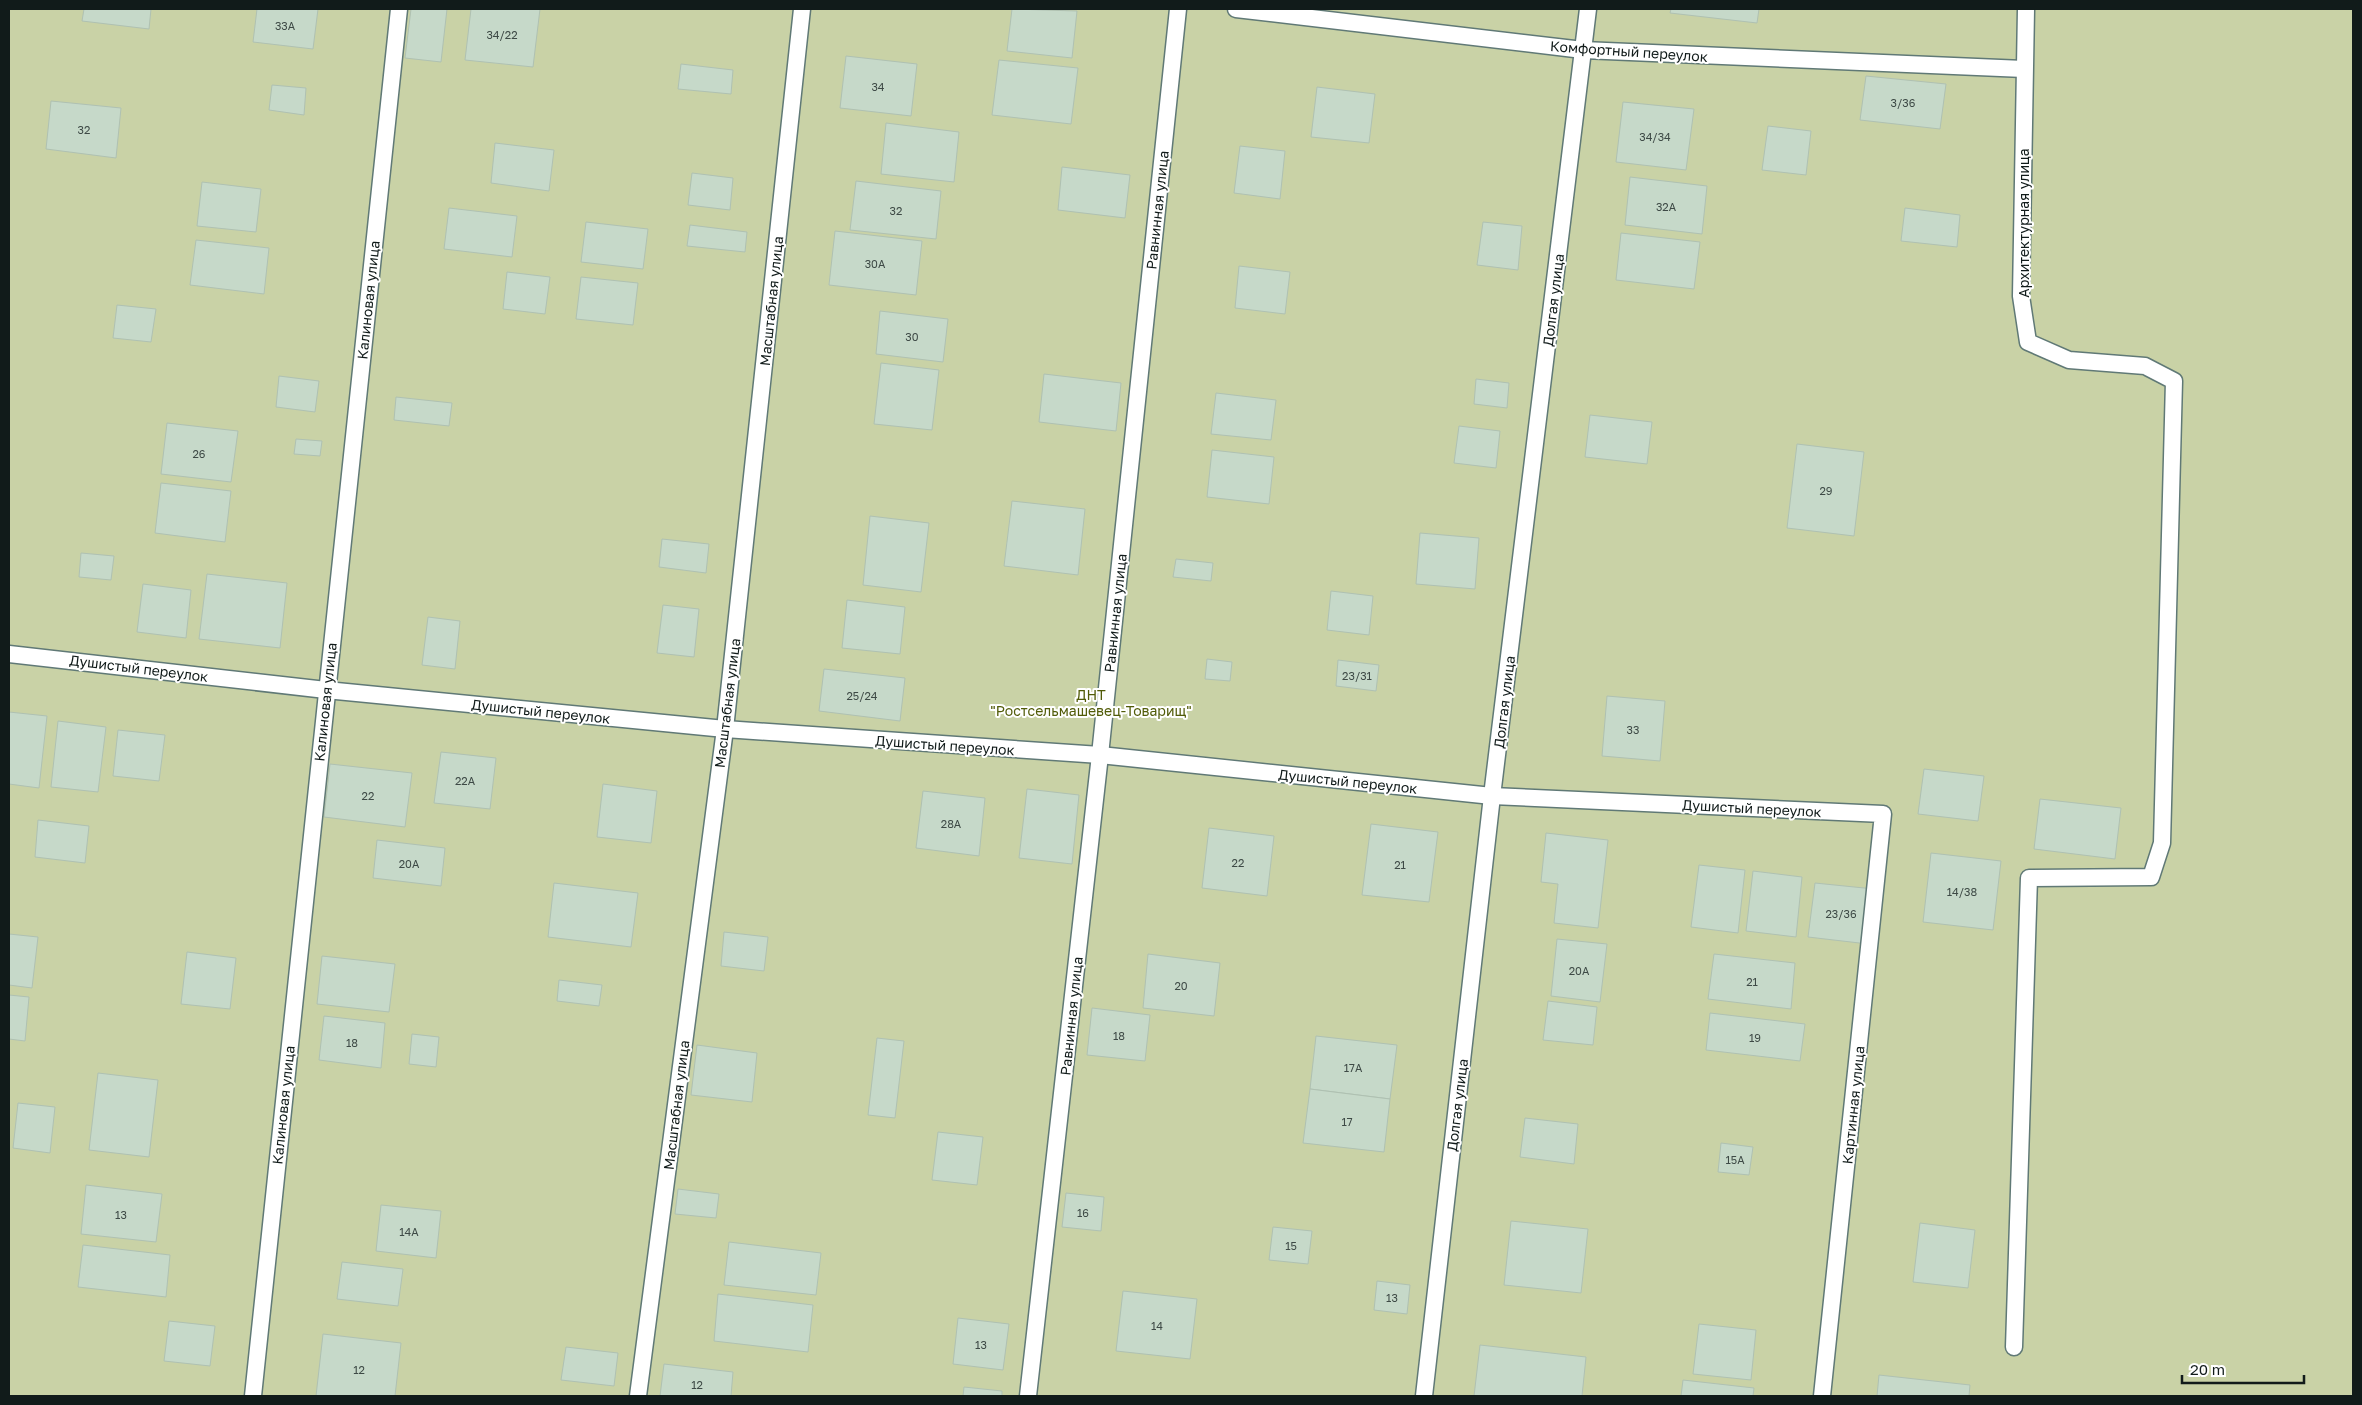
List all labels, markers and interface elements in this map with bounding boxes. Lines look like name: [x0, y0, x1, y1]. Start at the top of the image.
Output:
house number: 33А: [275, 19, 296, 32]
house number: 34/22: [486, 28, 518, 41]
street label: Комфортный переулок: [1550, 37, 1708, 65]
house number: 34: [871, 80, 885, 93]
house number: 3/36: [1891, 96, 1916, 109]
house number: 32: [78, 123, 90, 136]
house number: 34/34: [1639, 130, 1671, 143]
street label: Архитектурная улица: [2015, 148, 2032, 298]
street label: Равнинная улица: [1142, 150, 1172, 270]
house number: 32А: [1656, 200, 1677, 213]
house number: 32: [890, 204, 902, 217]
street label: Масштабная улица: [756, 235, 786, 367]
street label: Калиновая улица: [353, 240, 383, 360]
street label: Долгая улица: [1539, 253, 1567, 347]
house number: 30А: [865, 257, 886, 270]
house number: 30: [905, 330, 919, 343]
house number: 26: [192, 447, 206, 460]
house number: 29: [1819, 484, 1833, 497]
street label: Равнинная улица: [1100, 553, 1130, 673]
street label: Масштабная улица: [711, 637, 743, 769]
street label: Калиновая улица: [310, 642, 340, 762]
street label: Душистый переулок: [69, 651, 209, 685]
street label: Долгая улица: [1490, 655, 1518, 749]
house number: 23/31: [1342, 669, 1372, 682]
park label: ДНТ "Ростсельмашевец-Товарищ": [990, 686, 1192, 719]
house number: 25/24: [846, 689, 878, 702]
street label: Душистый переулок: [471, 695, 611, 727]
house number: 33: [1627, 723, 1639, 736]
street label: Душистый переулок: [875, 732, 1015, 758]
street label: Душистый переулок: [1278, 765, 1418, 797]
house number: 22А: [455, 774, 476, 787]
house number: 22: [362, 789, 374, 802]
street label: Душистый переулок: [1682, 796, 1822, 820]
house number: 28А: [941, 817, 962, 830]
house number: 22: [1232, 856, 1244, 869]
house number: 20А: [399, 857, 420, 870]
house number: 21: [1394, 858, 1406, 871]
house number: 14/38: [1947, 885, 1978, 898]
house number: 23/36: [1825, 907, 1857, 920]
street label: Равнинная улица: [1056, 956, 1086, 1076]
house number: 20А: [1569, 964, 1590, 977]
house number: 21: [1746, 975, 1758, 988]
house number: 20: [1174, 979, 1188, 992]
house number: 18: [1113, 1029, 1125, 1042]
house number: 19: [1749, 1031, 1761, 1044]
house number: 18: [346, 1036, 358, 1049]
street label: Масштабная улица: [660, 1039, 692, 1171]
street label: Калиновая улица: [268, 1045, 298, 1165]
street label: Картинная улица: [1838, 1045, 1868, 1165]
street label: Долгая улица: [1443, 1058, 1471, 1152]
house number: 17А: [1344, 1061, 1363, 1074]
house number: 17: [1341, 1115, 1353, 1128]
house number: 15А: [1725, 1153, 1745, 1166]
house number: 16: [1077, 1206, 1089, 1219]
house number: 13: [115, 1208, 127, 1221]
house number: 14А: [399, 1225, 419, 1238]
house number: 15: [1285, 1239, 1297, 1252]
house number: 13: [1386, 1291, 1398, 1304]
house number: 14: [1151, 1319, 1163, 1332]
house number: 13: [975, 1338, 987, 1351]
scale bar: [2182, 1352, 2304, 1384]
text: 20 m: [2190, 1360, 2225, 1378]
house number: 12: [353, 1363, 365, 1376]
house number: 12: [691, 1378, 703, 1391]

